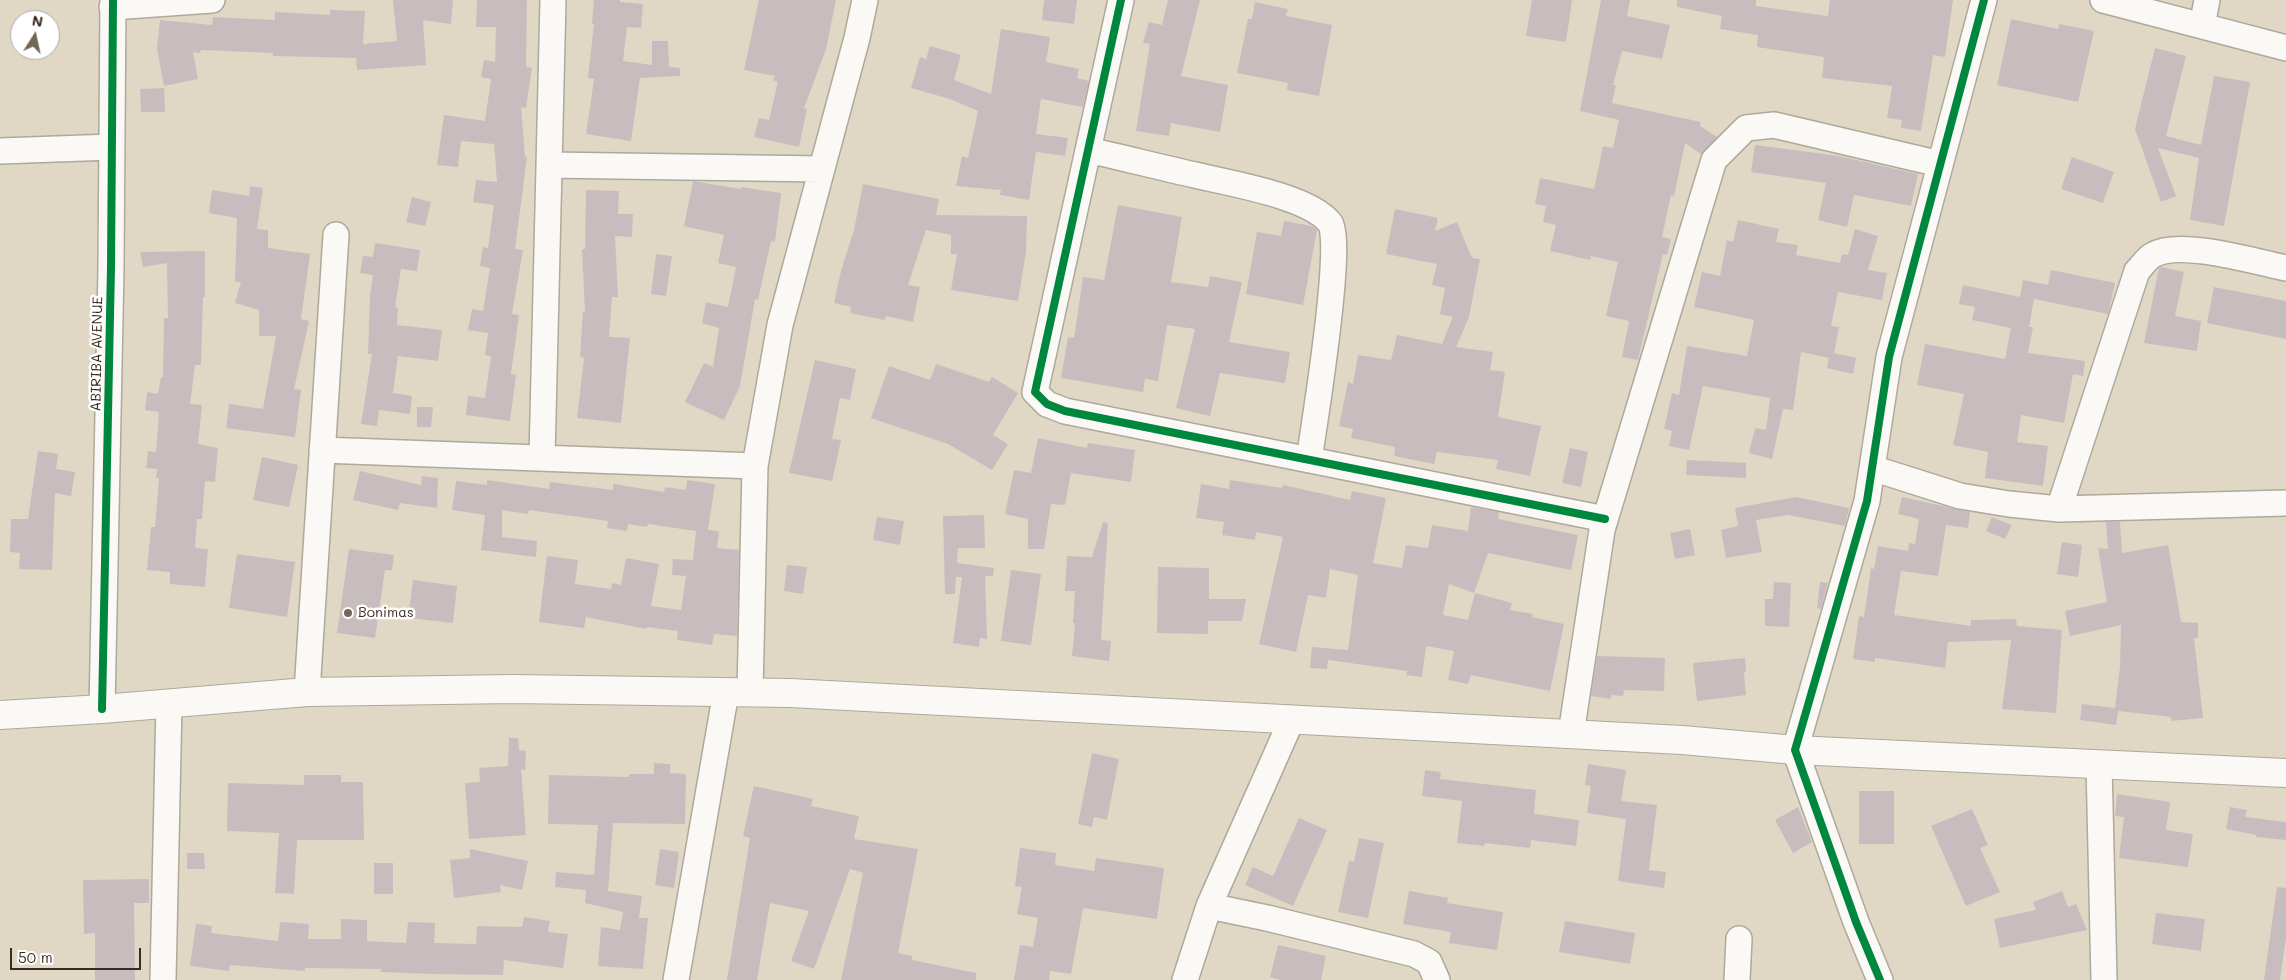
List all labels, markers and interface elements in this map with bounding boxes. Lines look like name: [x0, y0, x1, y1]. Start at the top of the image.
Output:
north arrow: [10, 10, 60, 60]
text: N: [31, 10, 44, 31]
street label: ABIRIBA AVENUE: [88, 296, 106, 412]
place label: Bonimas: [358, 605, 414, 621]
marker: Bonimas: [342, 607, 354, 619]
scale bar: [12, 938, 144, 970]
text: 50 m: [18, 947, 53, 967]

